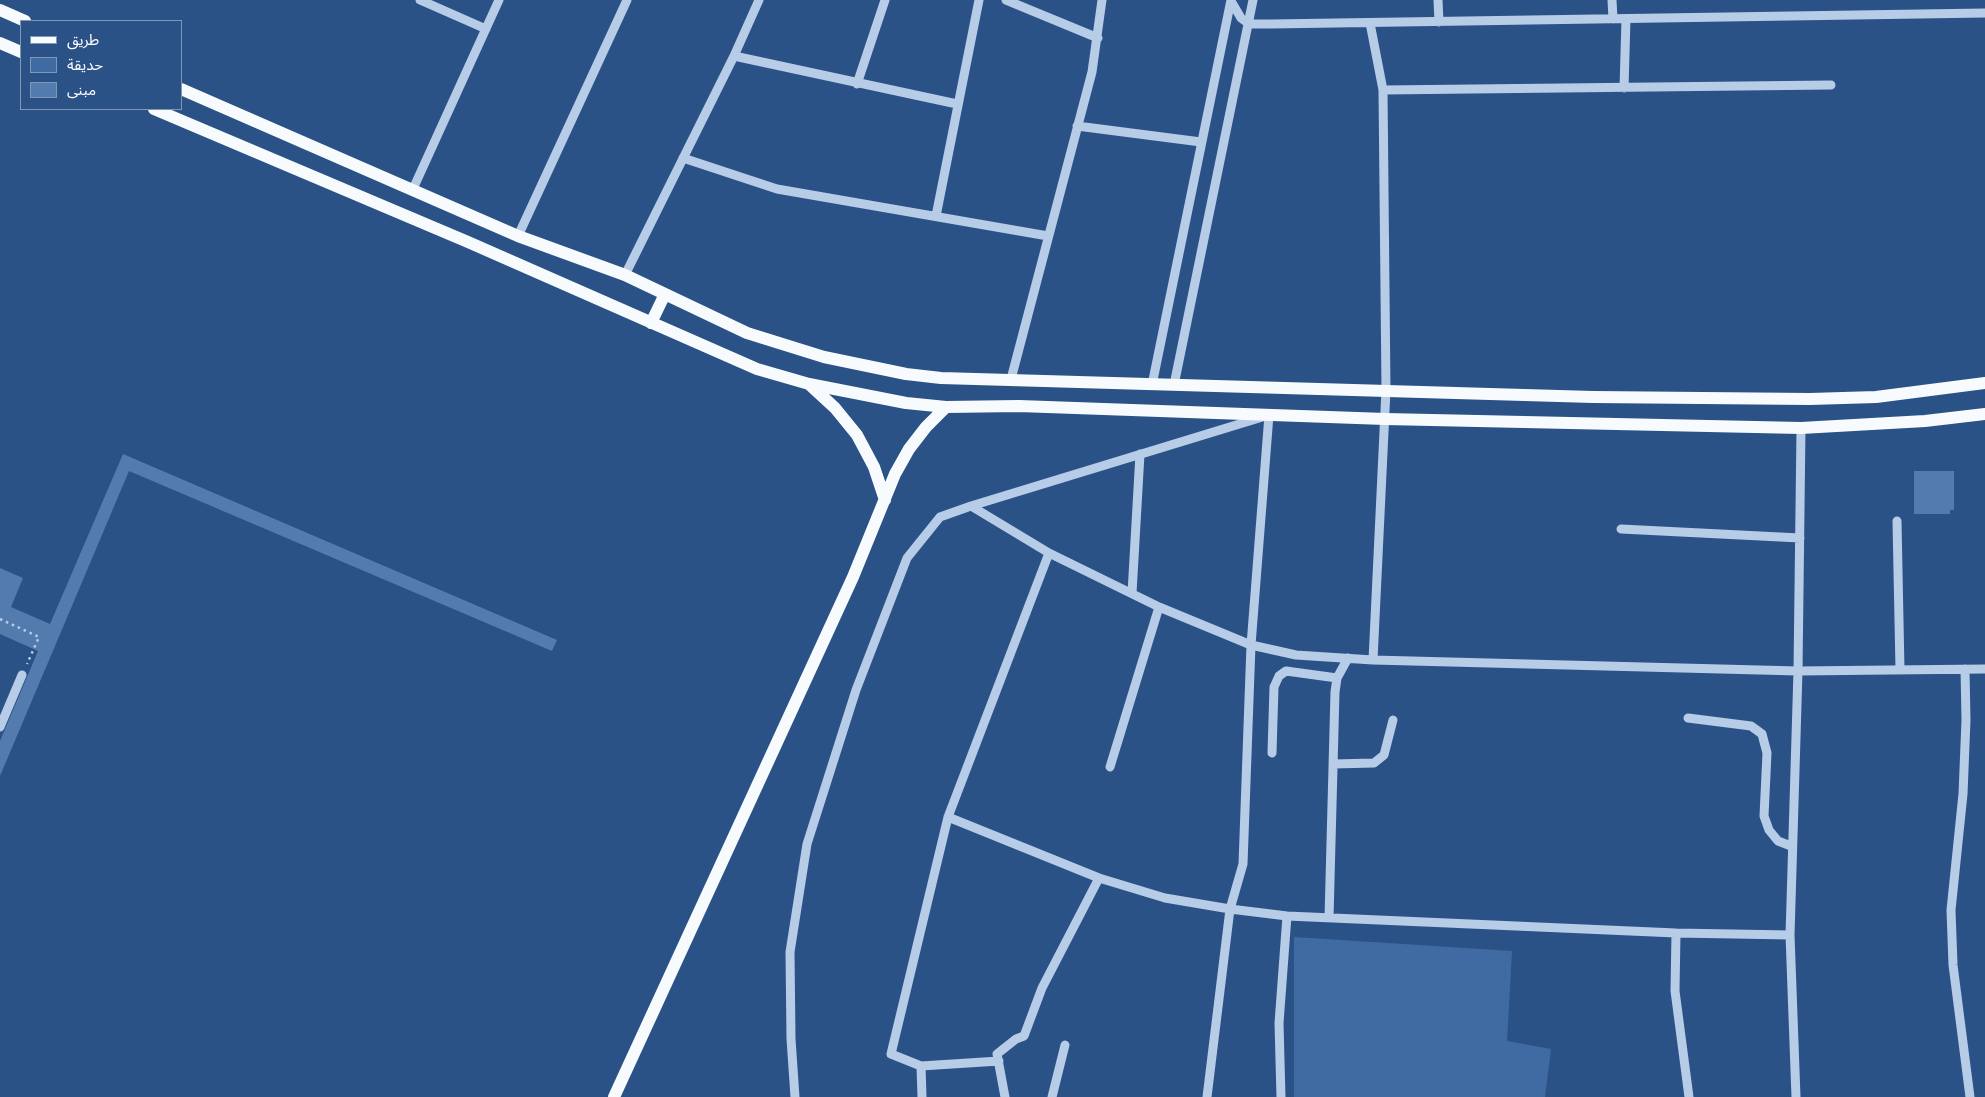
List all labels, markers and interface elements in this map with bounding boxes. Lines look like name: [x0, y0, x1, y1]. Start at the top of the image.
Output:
legend: [20, 20, 182, 110]
text: طريق: [67, 31, 99, 49]
text: حديقة: [67, 56, 103, 74]
text: مبنى: [67, 81, 96, 99]

